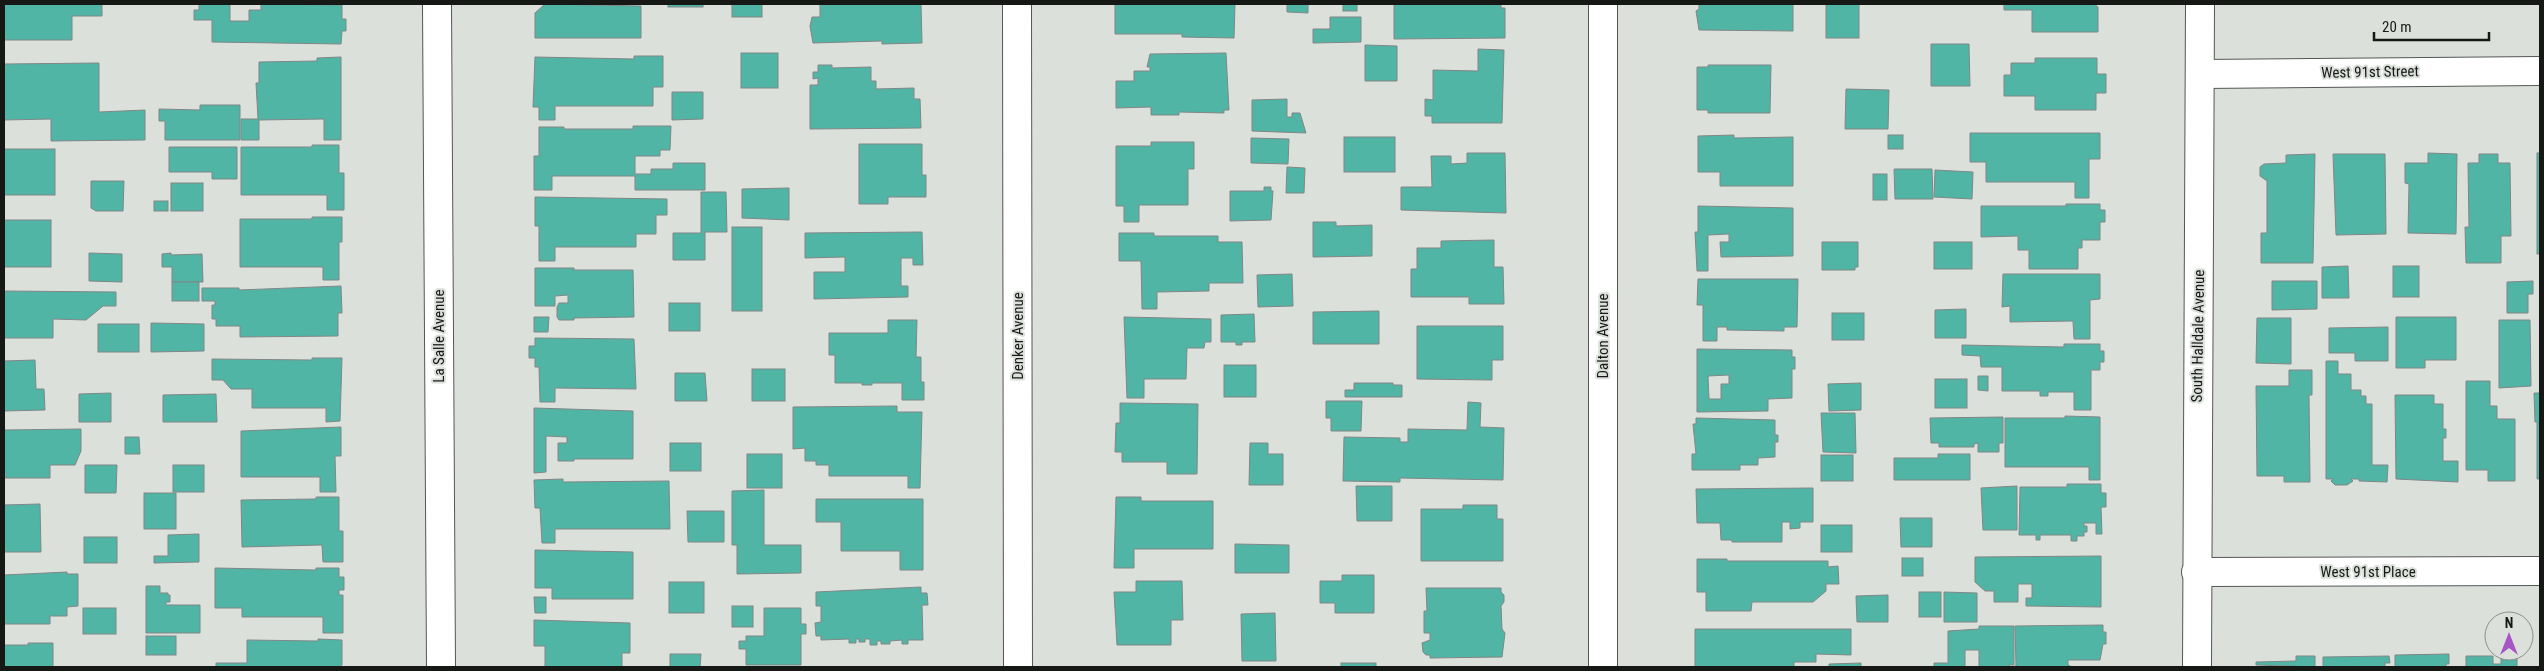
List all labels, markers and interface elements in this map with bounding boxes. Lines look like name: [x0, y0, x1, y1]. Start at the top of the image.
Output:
scale bar: [2374, 10, 2489, 42]
text: 20 m: [2382, 18, 2412, 36]
street label: West 91st Street: [2321, 62, 2419, 82]
street label: South Halldale Avenue: [2188, 269, 2208, 403]
street label: La Salle Avenue: [430, 289, 448, 383]
street label: Denker Avenue: [1009, 292, 1027, 380]
street label: Dalton Avenue: [1594, 294, 1612, 378]
street label: West 91st Place: [2320, 563, 2416, 581]
north arrow: [2484, 611, 2534, 661]
text: N: [2505, 615, 2513, 631]

